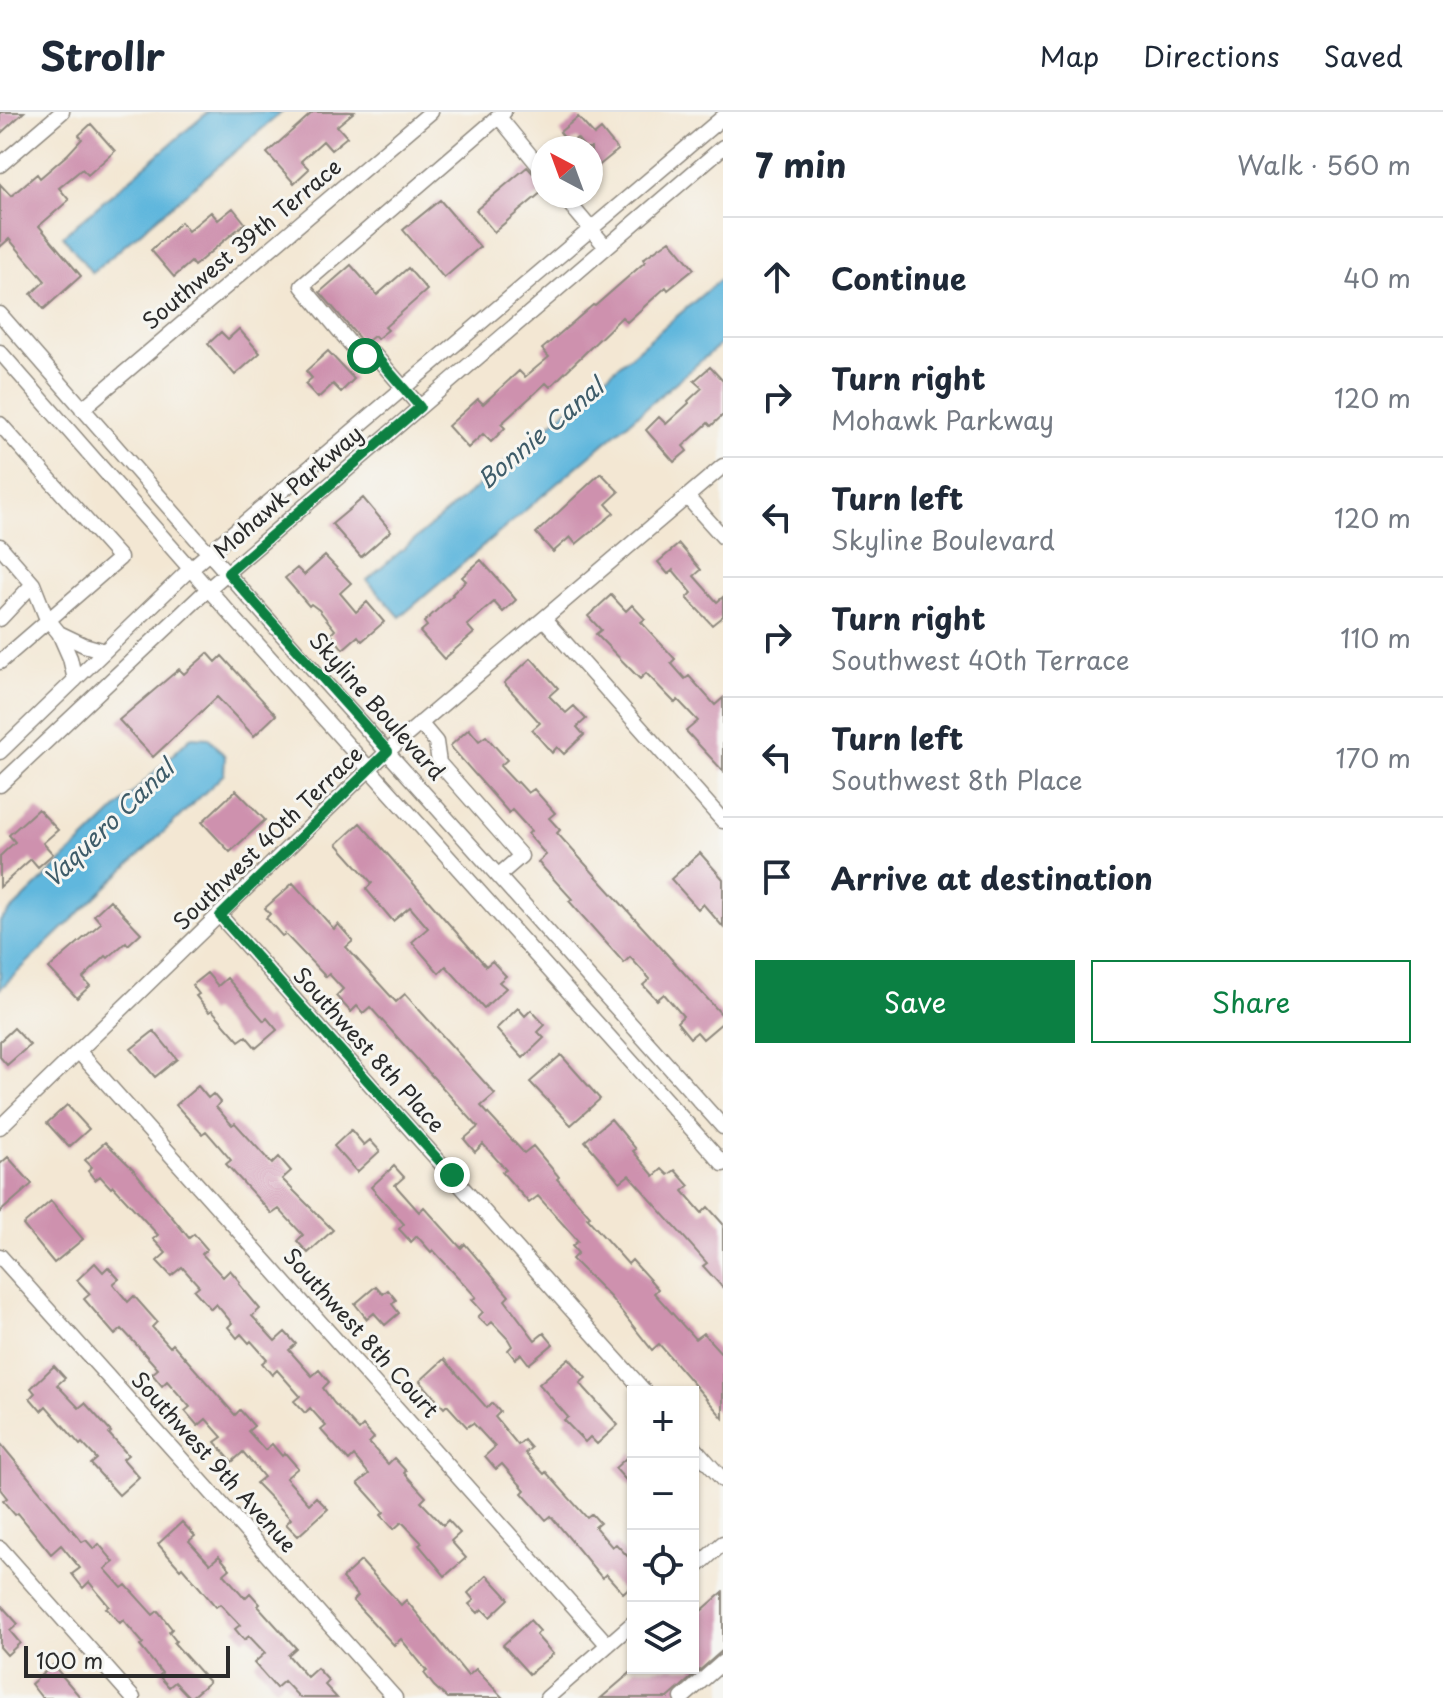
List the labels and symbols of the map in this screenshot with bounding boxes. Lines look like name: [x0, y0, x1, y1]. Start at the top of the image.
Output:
north arrow: [531, 136, 603, 208]
street label: Southwest 39th Terrace: [134, 150, 348, 336]
route start: [347, 338, 383, 374]
water label: Bonnie Canal: [469, 367, 613, 496]
street label: Mohawk Parkway: [205, 417, 369, 565]
street label: Skyline Boulevard: [302, 624, 454, 786]
street label: Southwest 40th Terrace: [165, 737, 369, 937]
water label: Vaquero Canal: [34, 748, 184, 895]
street label: Southwest 8th Place: [287, 959, 454, 1139]
route end: [434, 1157, 470, 1193]
street label: Southwest 8th Court: [277, 1240, 448, 1424]
street label: Southwest 9th Avenue: [125, 1363, 305, 1559]
scale bar: [24, 1642, 230, 1678]

